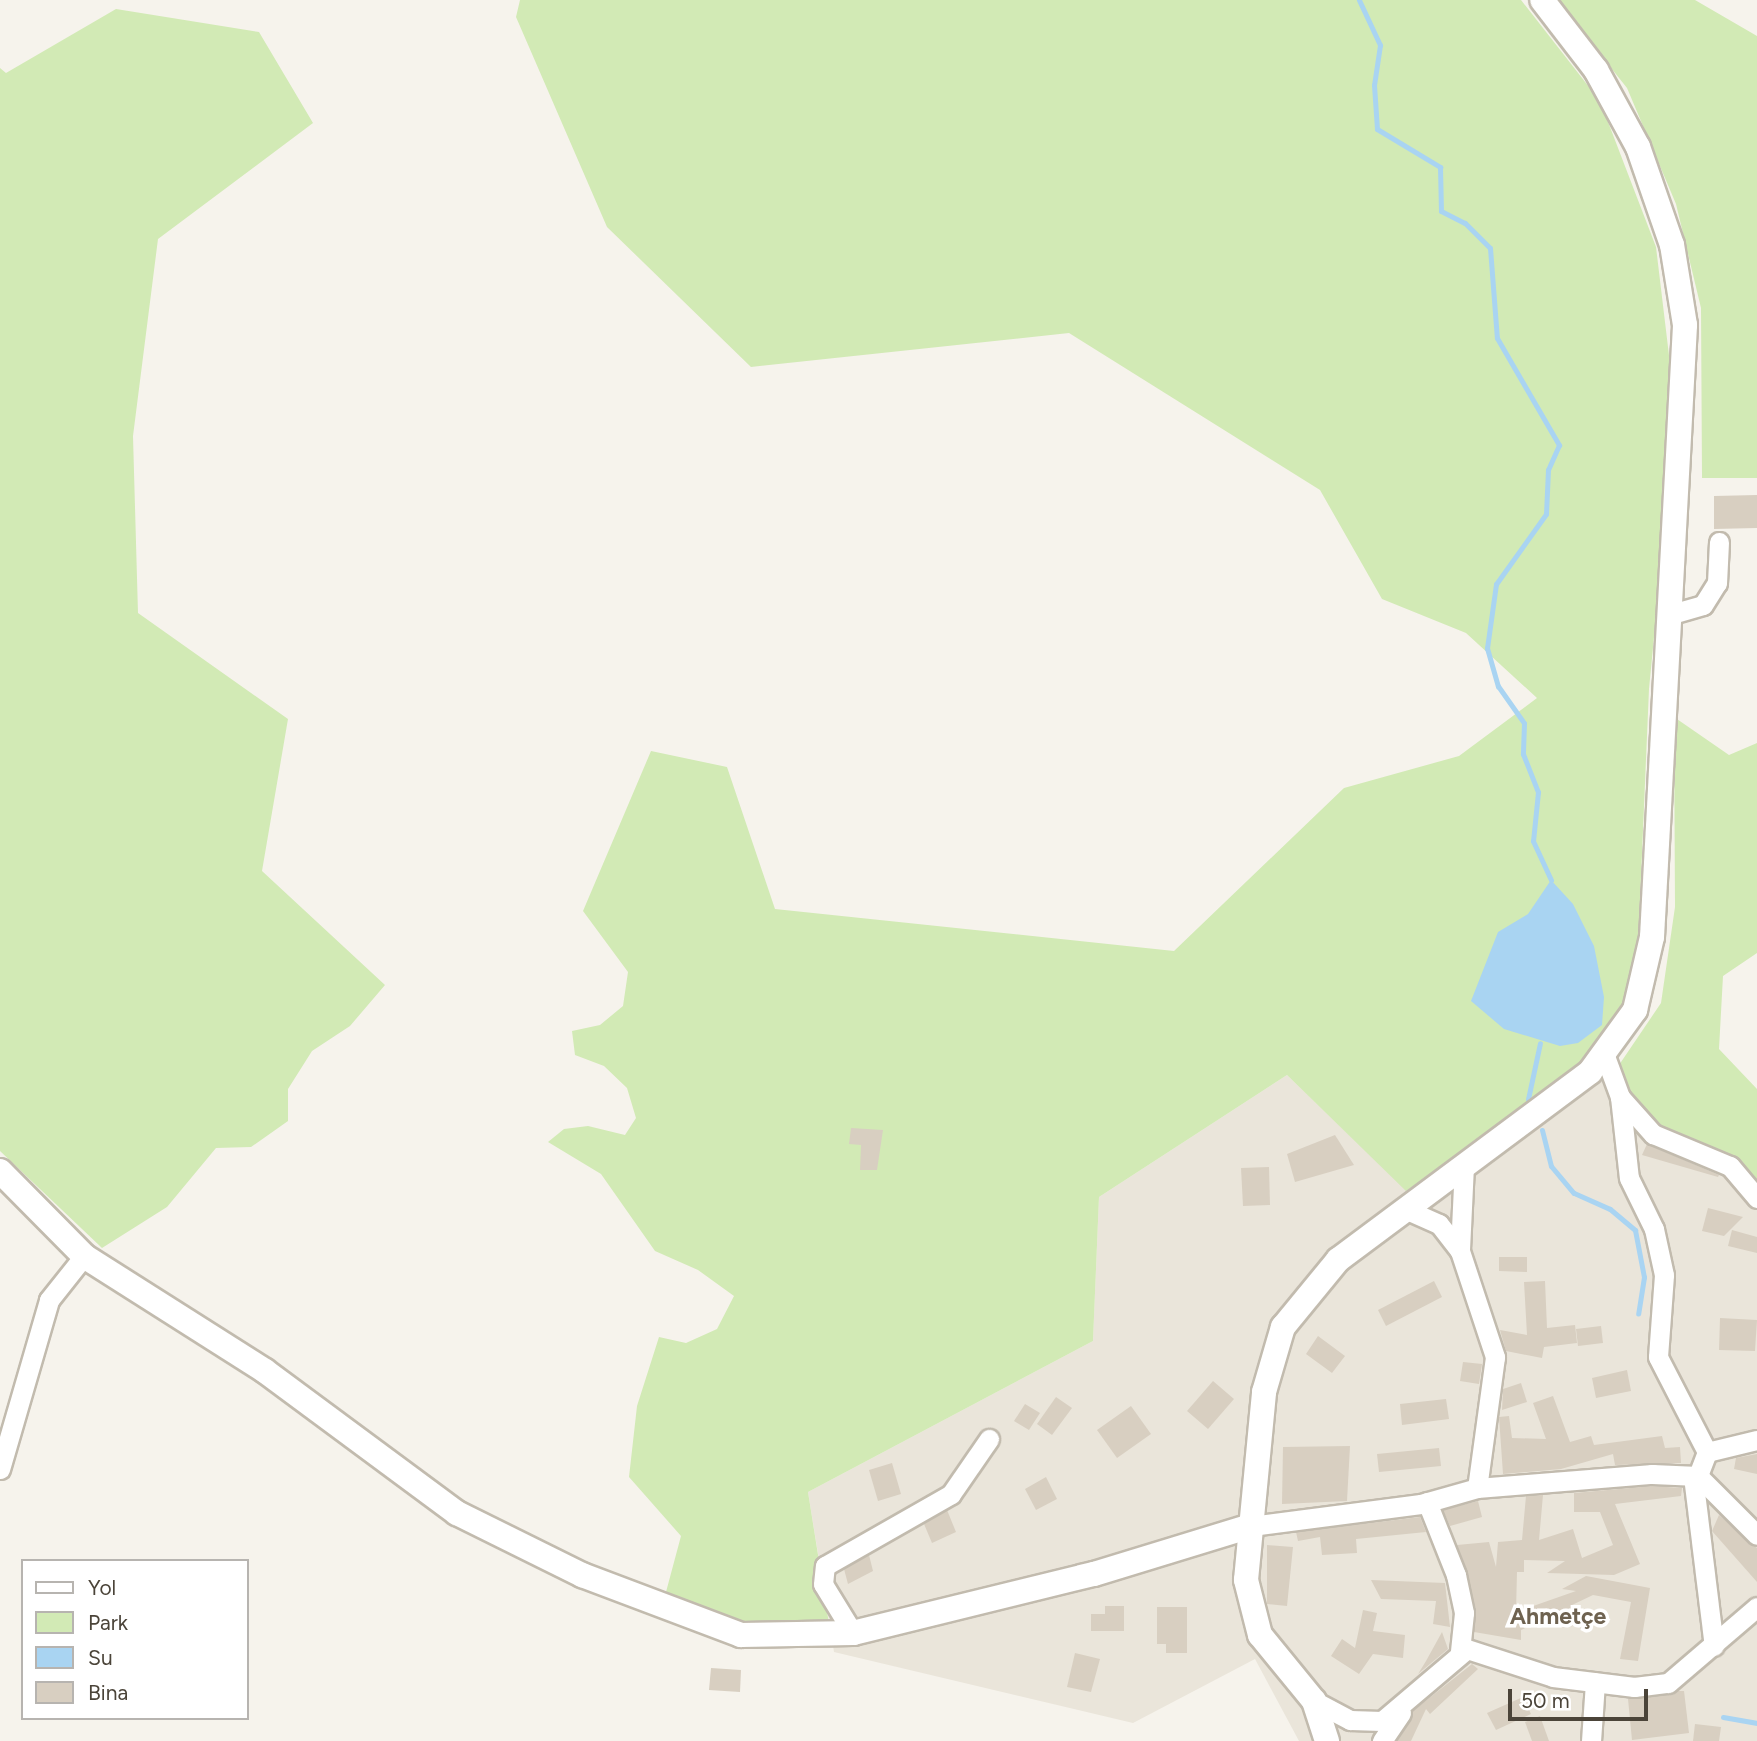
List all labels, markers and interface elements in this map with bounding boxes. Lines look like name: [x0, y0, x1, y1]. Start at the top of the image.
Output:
legend: [21, 1559, 248, 1720]
text: Yol: [88, 1575, 116, 1600]
district label: Ahmetçe: [1510, 1602, 1606, 1630]
text: Park: [88, 1610, 128, 1635]
text: Su: [88, 1645, 113, 1670]
scale bar: [1512, 1674, 1652, 1718]
text: Bina: [88, 1680, 128, 1705]
text: 50 m: [1521, 1688, 1570, 1713]

